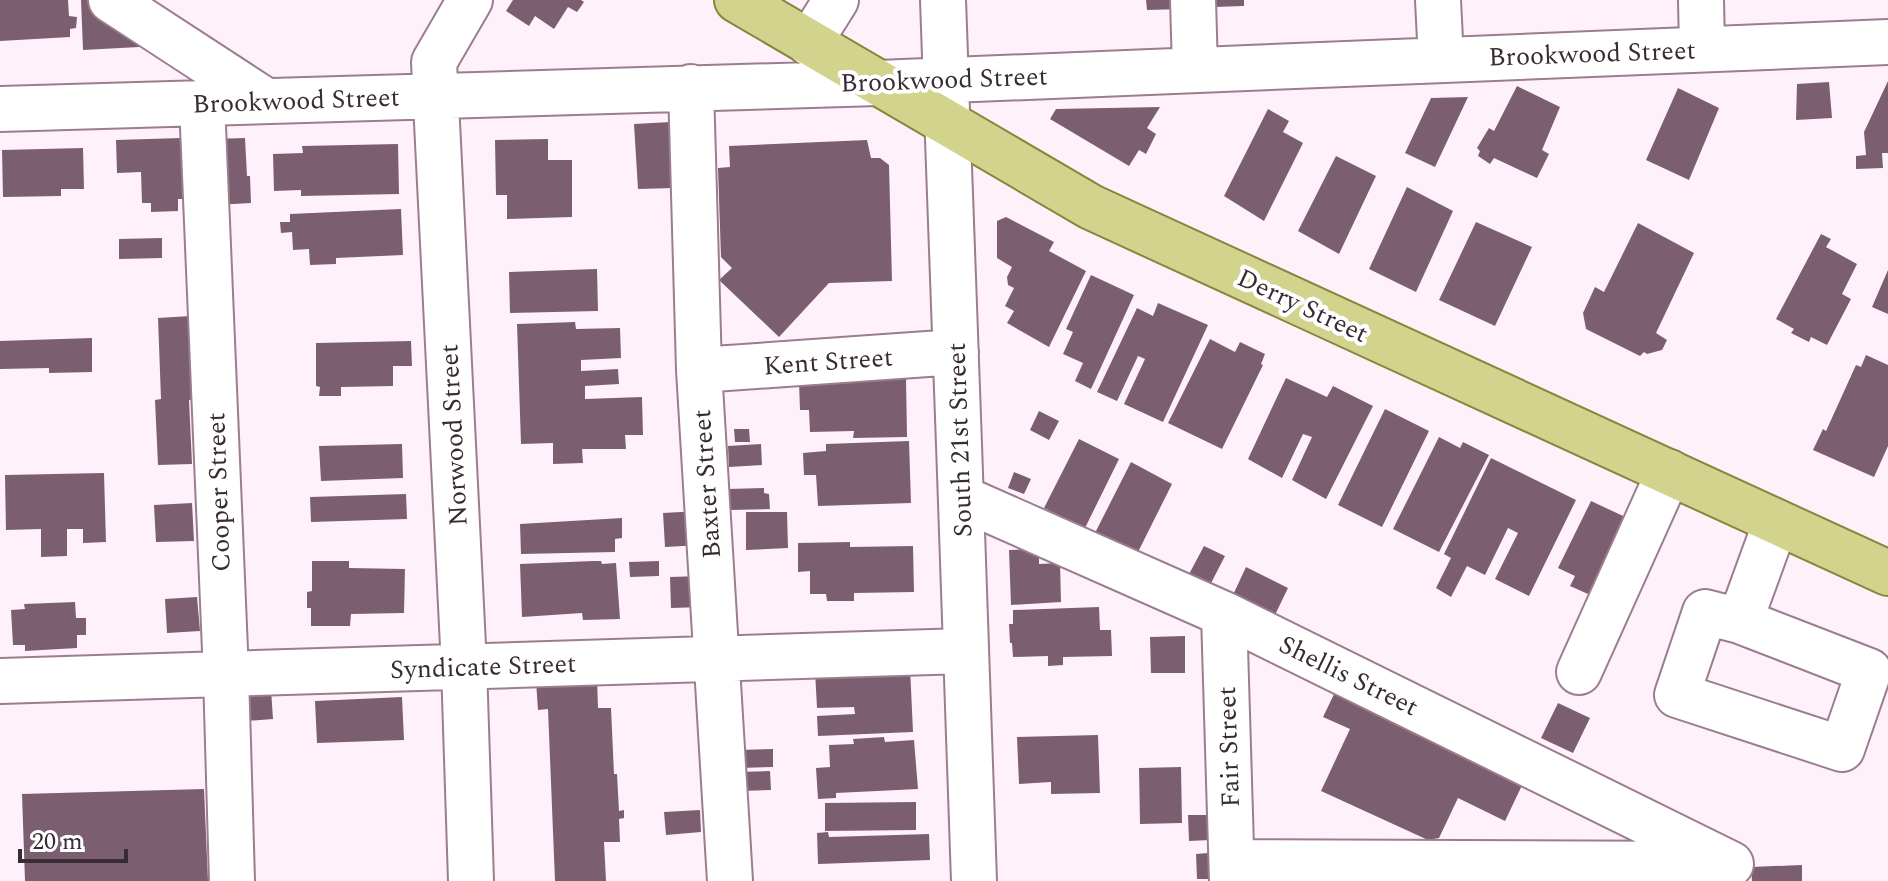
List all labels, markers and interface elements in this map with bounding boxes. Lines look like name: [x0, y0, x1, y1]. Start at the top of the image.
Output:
street label: Brookwood Street: [1488, 30, 1696, 78]
street label: Brookwood Street: [840, 56, 1048, 104]
street label: Brookwood Street: [192, 77, 400, 125]
street label: Derry Street: [1230, 258, 1375, 354]
street label: Kent Street: [762, 338, 894, 386]
street label: South 21st Street: [937, 342, 983, 538]
street label: Norwood Street: [429, 343, 479, 527]
street label: Baxter Street: [682, 408, 732, 560]
street label: Cooper Street: [196, 412, 242, 572]
street label: Shellis Street: [1272, 625, 1425, 727]
street label: Syndicate Street: [389, 644, 577, 690]
street label: Fair Street: [1207, 686, 1251, 808]
scale bar: [20, 813, 126, 863]
text: 20 m: [32, 824, 83, 860]

